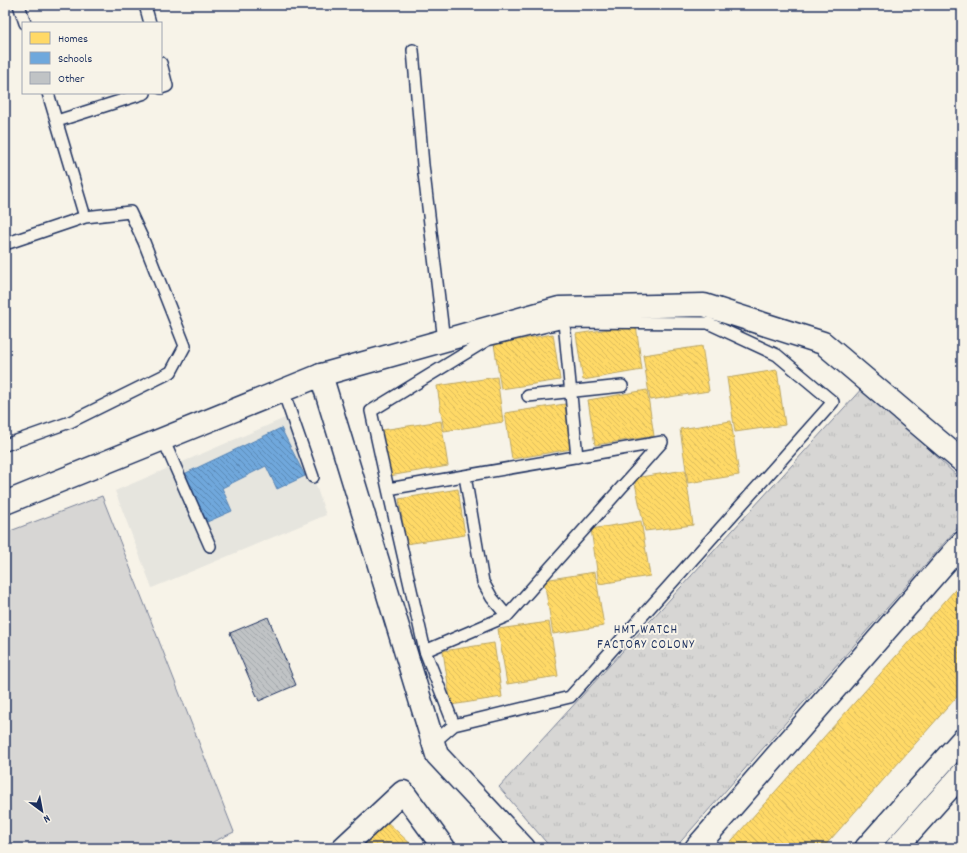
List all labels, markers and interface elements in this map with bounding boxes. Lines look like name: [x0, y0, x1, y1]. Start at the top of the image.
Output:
legend: [22, 22, 162, 94]
text: Homes: [58, 31, 88, 48]
text: Schools: [58, 51, 92, 68]
text: Other: [58, 71, 85, 88]
district label: HMT WATCH FACTORY COLONY: [597, 621, 695, 655]
north arrow: [22, 791, 62, 831]
text: N: [39, 810, 53, 826]

